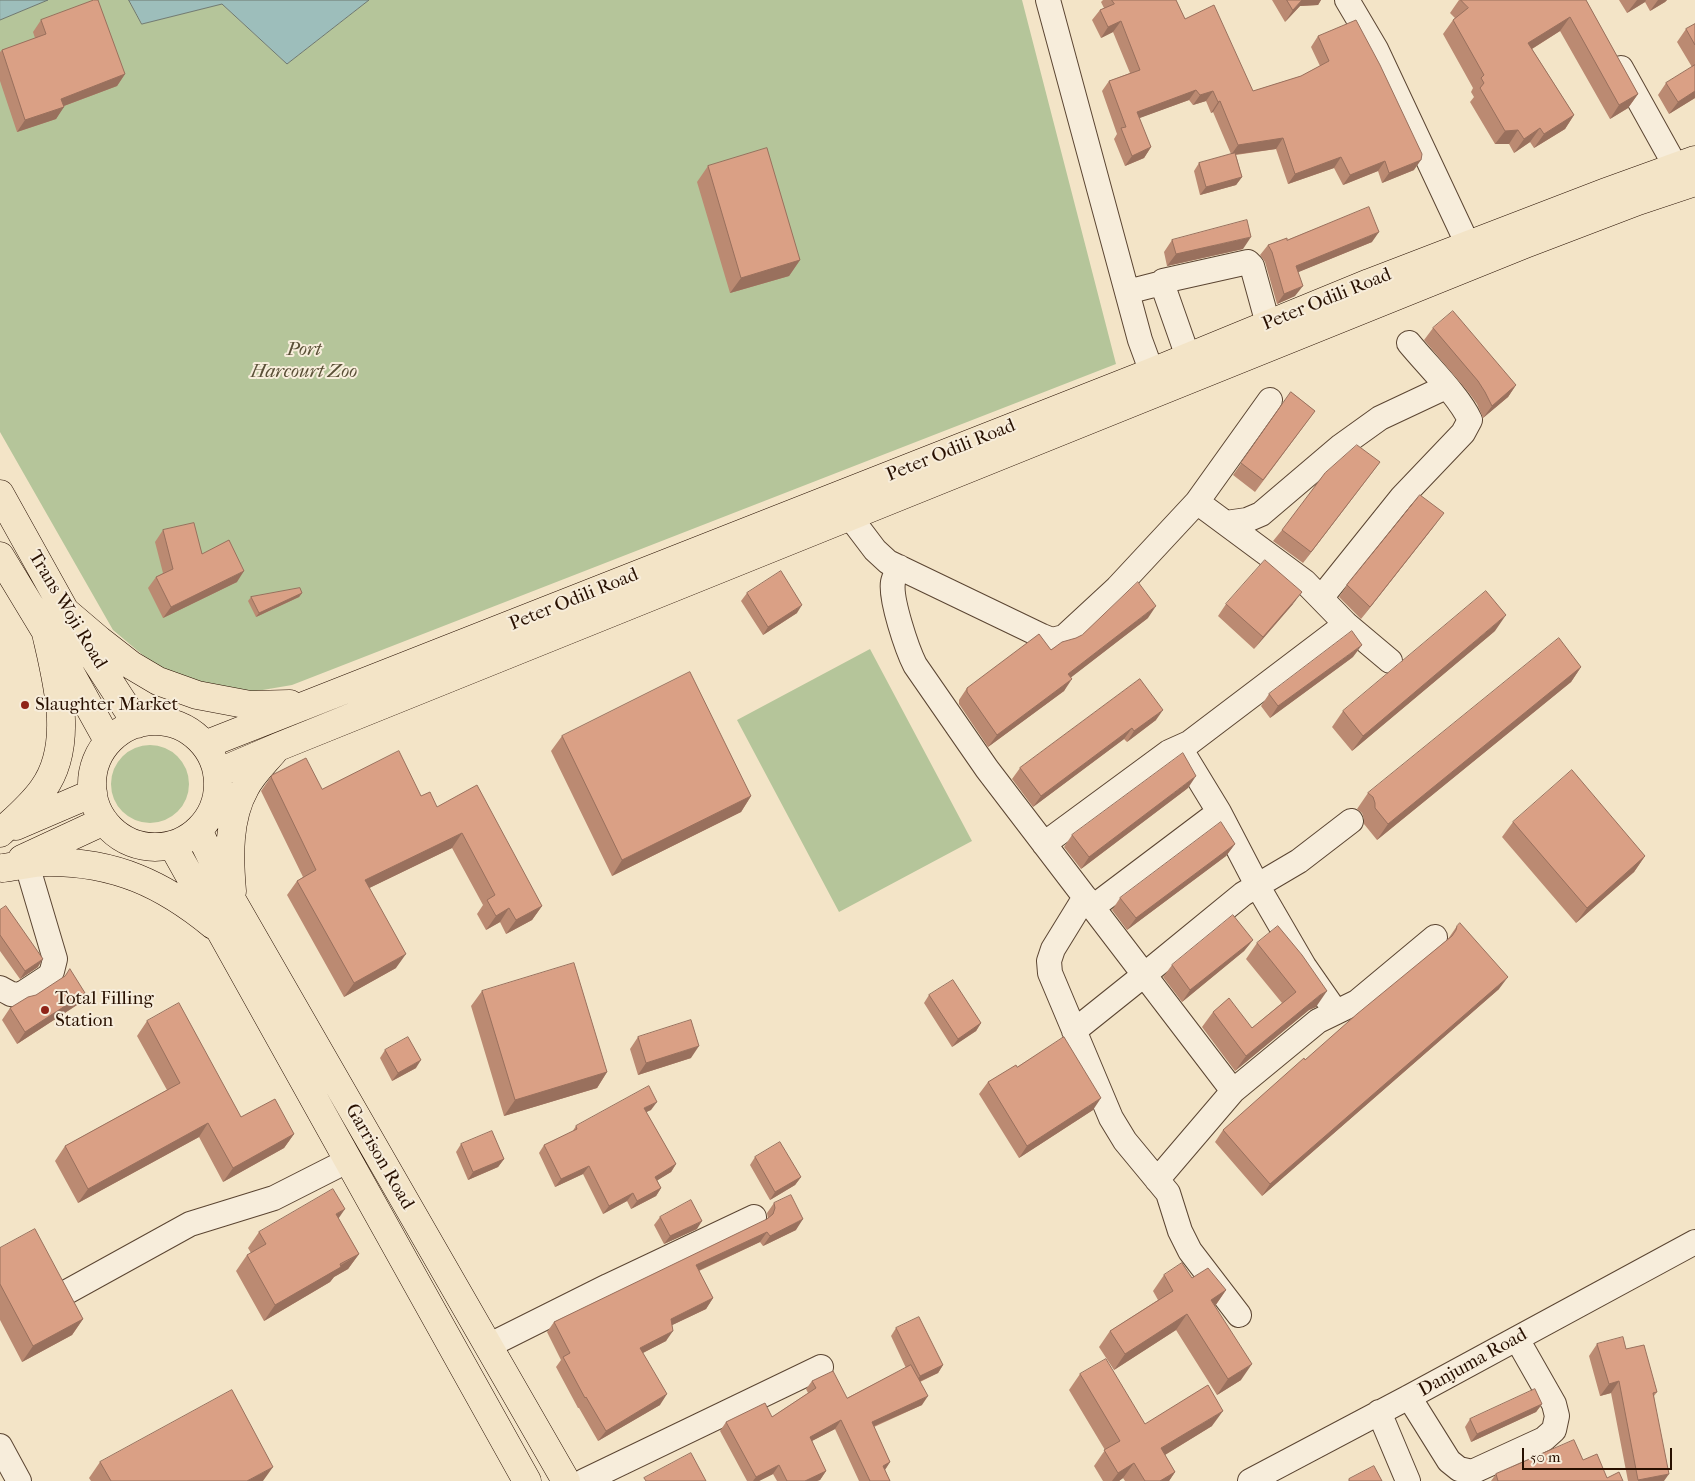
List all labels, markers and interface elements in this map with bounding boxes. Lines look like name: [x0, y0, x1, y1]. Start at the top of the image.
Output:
street label: Peter Odili Road: [1259, 264, 1395, 336]
park label: Port Harcourt Zoo: [251, 339, 357, 383]
street label: Peter Odili Road: [883, 415, 1019, 487]
street label: Trans Woji Road: [23, 547, 111, 673]
street label: Peter Odili Road: [506, 564, 642, 636]
place label: Slaughter Market: [35, 694, 178, 716]
marker: Slaughter Market: [19, 699, 31, 711]
place label: Total Filling Station: [55, 988, 154, 1032]
marker: Total Filling Station: [39, 1004, 51, 1016]
street label: Garrison Road: [340, 1100, 418, 1214]
street label: Danjuma Road: [1415, 1324, 1531, 1402]
scale bar: [1525, 1438, 1675, 1470]
text: 50 m: [1530, 1448, 1560, 1466]

